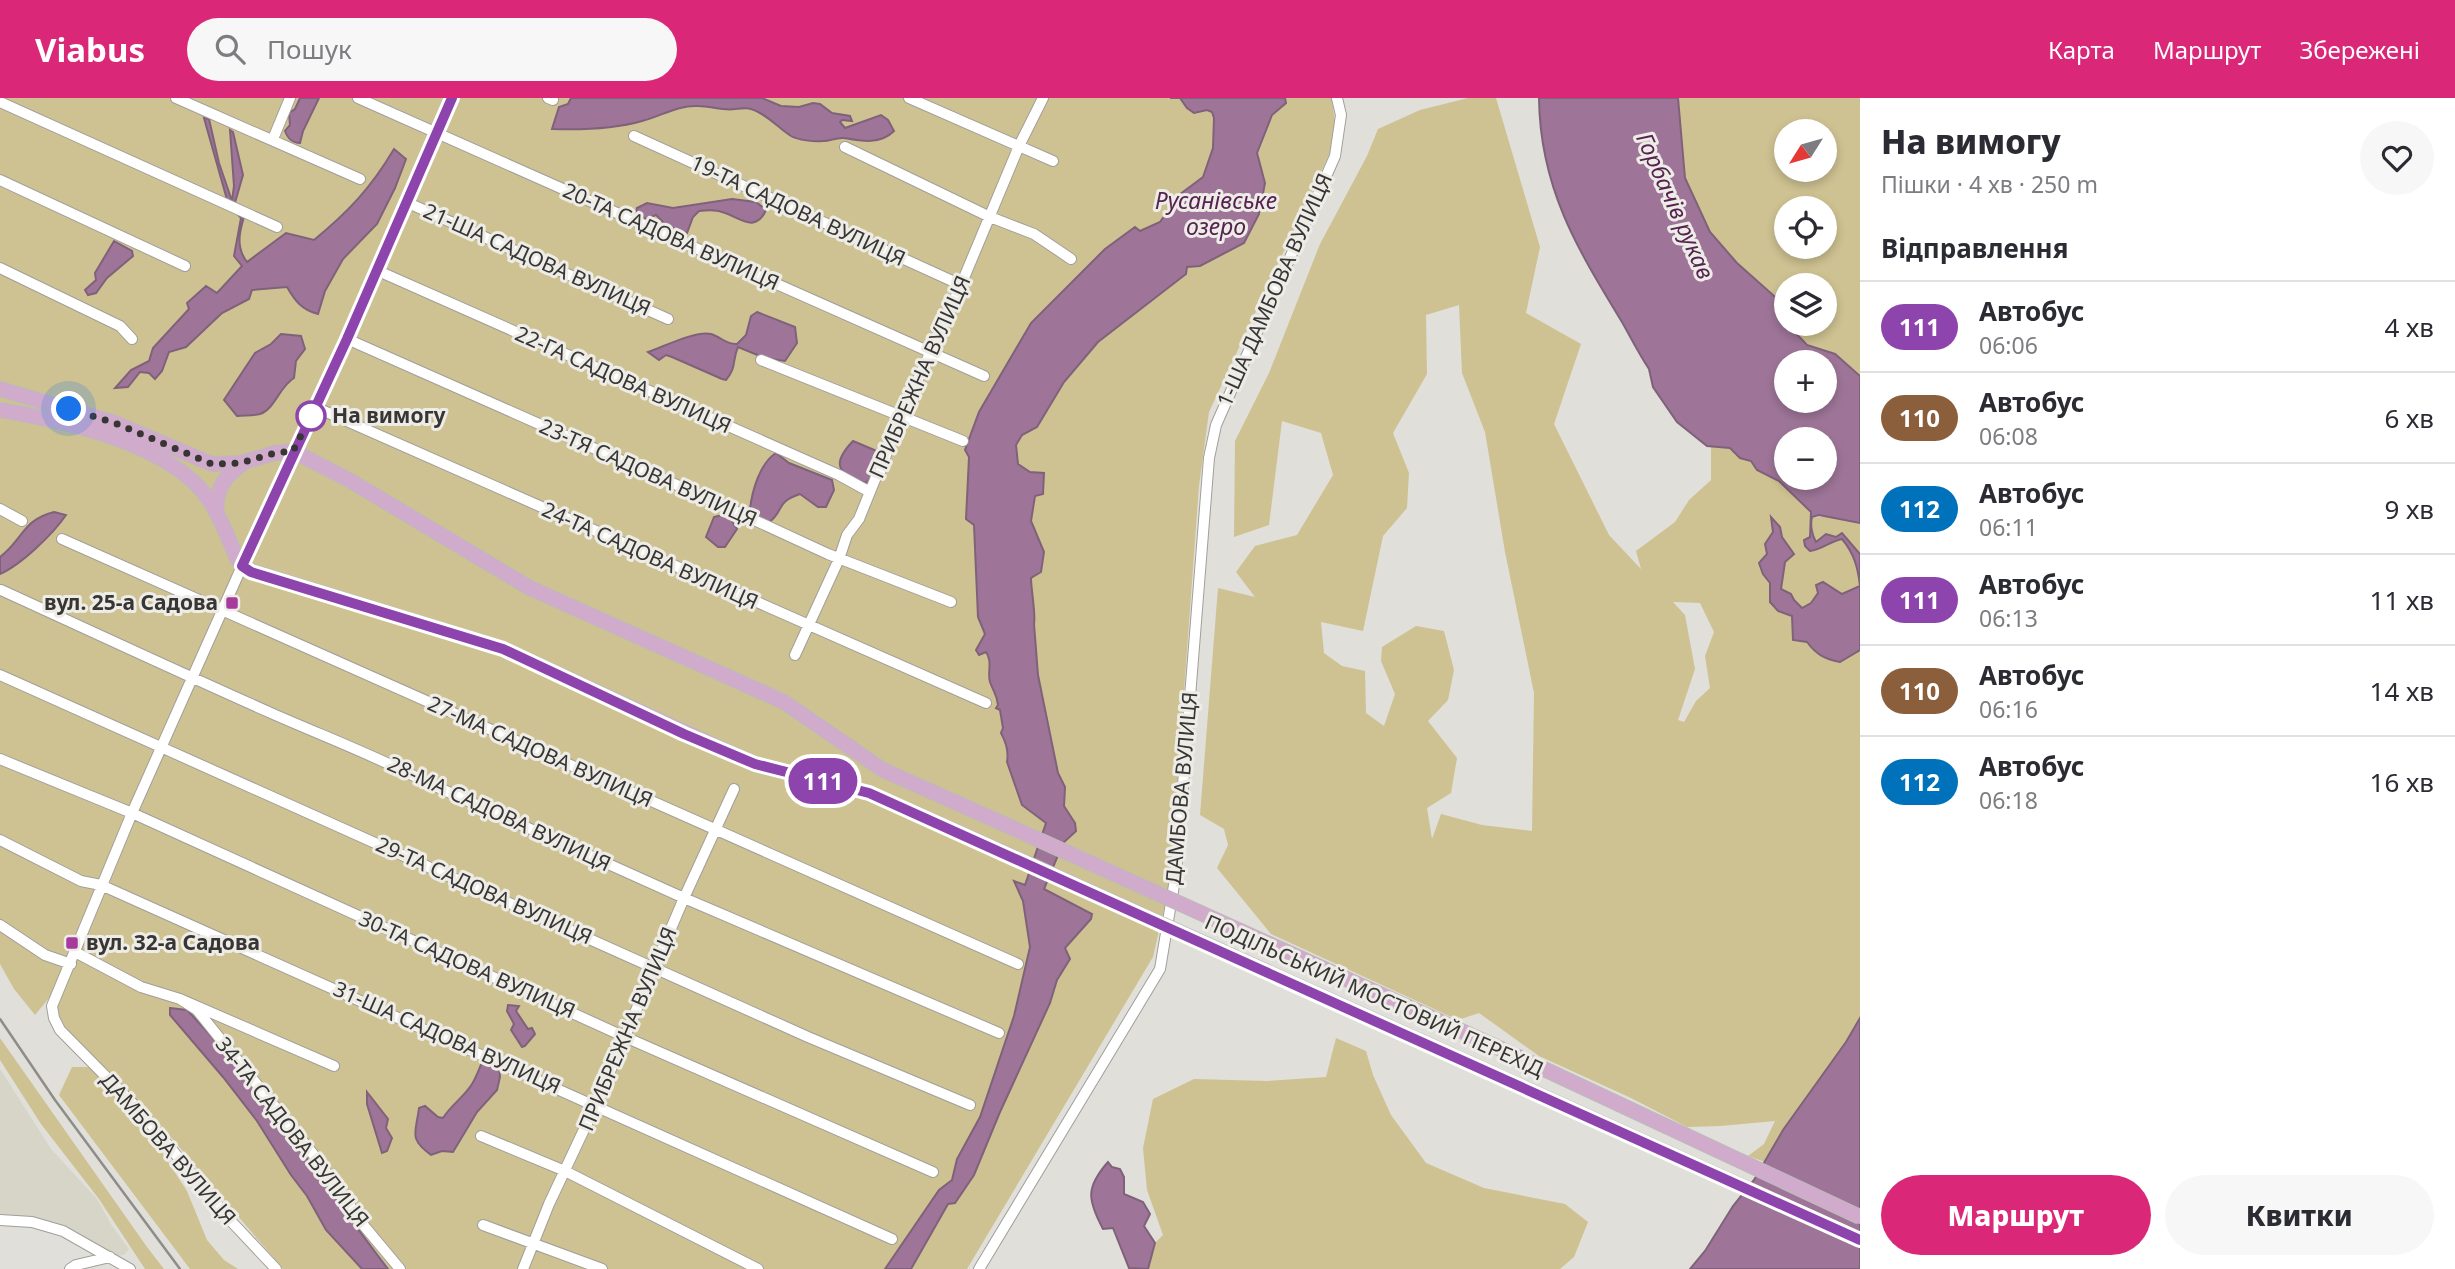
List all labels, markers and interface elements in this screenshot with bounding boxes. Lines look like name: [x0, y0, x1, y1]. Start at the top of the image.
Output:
search box: [187, 18, 677, 81]
text: Viabus: [35, 27, 145, 72]
icon: search: [211, 30, 249, 68]
text: Пошук: [267, 31, 352, 67]
text: Карта: [2048, 33, 2115, 66]
text: Маршрут: [2153, 33, 2261, 66]
text: Збережені: [2299, 33, 2420, 66]
north arrow: [1774, 119, 1838, 182]
map controls: [1774, 119, 1837, 490]
text: На вимогу: [1881, 119, 2061, 164]
button: heart: [2360, 121, 2434, 195]
water label: Горбачів рукав: [1629, 127, 1723, 284]
street label: 19-ТА САДОВА ВУЛИЦЯ: [687, 148, 910, 272]
street label: 1-ША ДАМБОВА ВУЛИЦЯ: [1210, 168, 1338, 411]
text: Пішки · 4 хв · 250 m: [1881, 168, 2098, 200]
street label: 20-ТА САДОВА ВУЛИЦЯ: [559, 176, 784, 296]
water label: Русанівське озеро: [1155, 184, 1277, 242]
street label: 21-ША САДОВА ВУЛИЦЯ: [419, 196, 656, 322]
button: locate: [1774, 196, 1837, 259]
text: Відправлення: [1881, 230, 2068, 266]
street label: ПРИБРЕЖНА ВУЛИЦЯ: [862, 271, 976, 482]
button: layers: [1774, 273, 1837, 336]
text: Автобус: [1979, 293, 2084, 329]
text: 4 хв: [2384, 309, 2434, 345]
text: 111: [1899, 310, 1940, 343]
street label: 22-ГА САДОВА ВУЛИЦЯ: [511, 319, 736, 439]
text: 06:06: [1979, 329, 2038, 361]
button: +: [1774, 350, 1837, 413]
text: Автобус: [1979, 384, 2084, 420]
your location: [51, 391, 86, 426]
text: 6 хв: [2384, 400, 2434, 436]
marker: На вимогу: [296, 401, 326, 431]
place label: На вимогу: [332, 401, 445, 429]
text: 110: [1899, 401, 1940, 434]
street label: 23-ТЯ САДОВА ВУЛИЦЯ: [535, 411, 762, 533]
text: 06:08: [1979, 420, 2038, 452]
button: −: [1774, 427, 1837, 490]
text: Автобус: [1979, 475, 2084, 511]
text: 9 хв: [2384, 491, 2434, 527]
text: 112: [1899, 492, 1940, 525]
street label: 24-ТА САДОВА ВУЛИЦЯ: [538, 495, 763, 615]
text: 06:11: [1979, 511, 2038, 543]
text: Автобус: [1979, 566, 2084, 602]
text: 11 хв: [2370, 582, 2434, 618]
text: 111: [1899, 583, 1940, 616]
place label: вул. 25-а Садова: [44, 588, 218, 616]
marker: вул. 25-а Садова: [224, 595, 240, 611]
text: 06:13: [1979, 602, 2038, 634]
text: Автобус: [1979, 657, 2084, 693]
text: 14 хв: [2370, 673, 2434, 709]
text: 110: [1899, 674, 1940, 707]
street label: 27-МА САДОВА ВУЛИЦЯ: [423, 689, 657, 813]
street label: ДАМБОВА ВУЛИЦЯ: [1159, 690, 1203, 885]
text: 06:16: [1979, 693, 2038, 725]
text: Автобус: [1979, 748, 2084, 784]
street label: 28-МА САДОВА ВУЛИЦЯ: [383, 749, 616, 877]
line badge: 111: [783, 758, 863, 804]
text: 111: [802, 764, 844, 797]
text: 16 хв: [2370, 764, 2434, 800]
text: 112: [1899, 765, 1940, 798]
text: 06:18: [1979, 784, 2038, 816]
street label: 29-ТА САДОВА ВУЛИЦЯ: [372, 830, 597, 950]
street label: 30-ТА САДОВА ВУЛИЦЯ: [355, 904, 580, 1024]
street label: ПОДІЛЬСЬКИЙ МОСТОВИЙ ПЕРЕХІД: [1201, 907, 1549, 1083]
street label: ПРИБРЕЖНА ВУЛИЦЯ: [571, 922, 683, 1135]
place label: вул. 32-а Садова: [86, 928, 260, 956]
marker: вул. 32-а Садова: [64, 935, 80, 951]
street label: 31-ША САДОВА ВУЛИЦЯ: [329, 974, 566, 1100]
street label: 34-ТА САДОВА ВУЛИЦЯ: [210, 1031, 376, 1232]
street label: ДАМБОВА ВУЛИЦЯ: [95, 1066, 243, 1230]
button: Маршрут: [1881, 1175, 2151, 1255]
button: Квитки: [2165, 1175, 2434, 1255]

